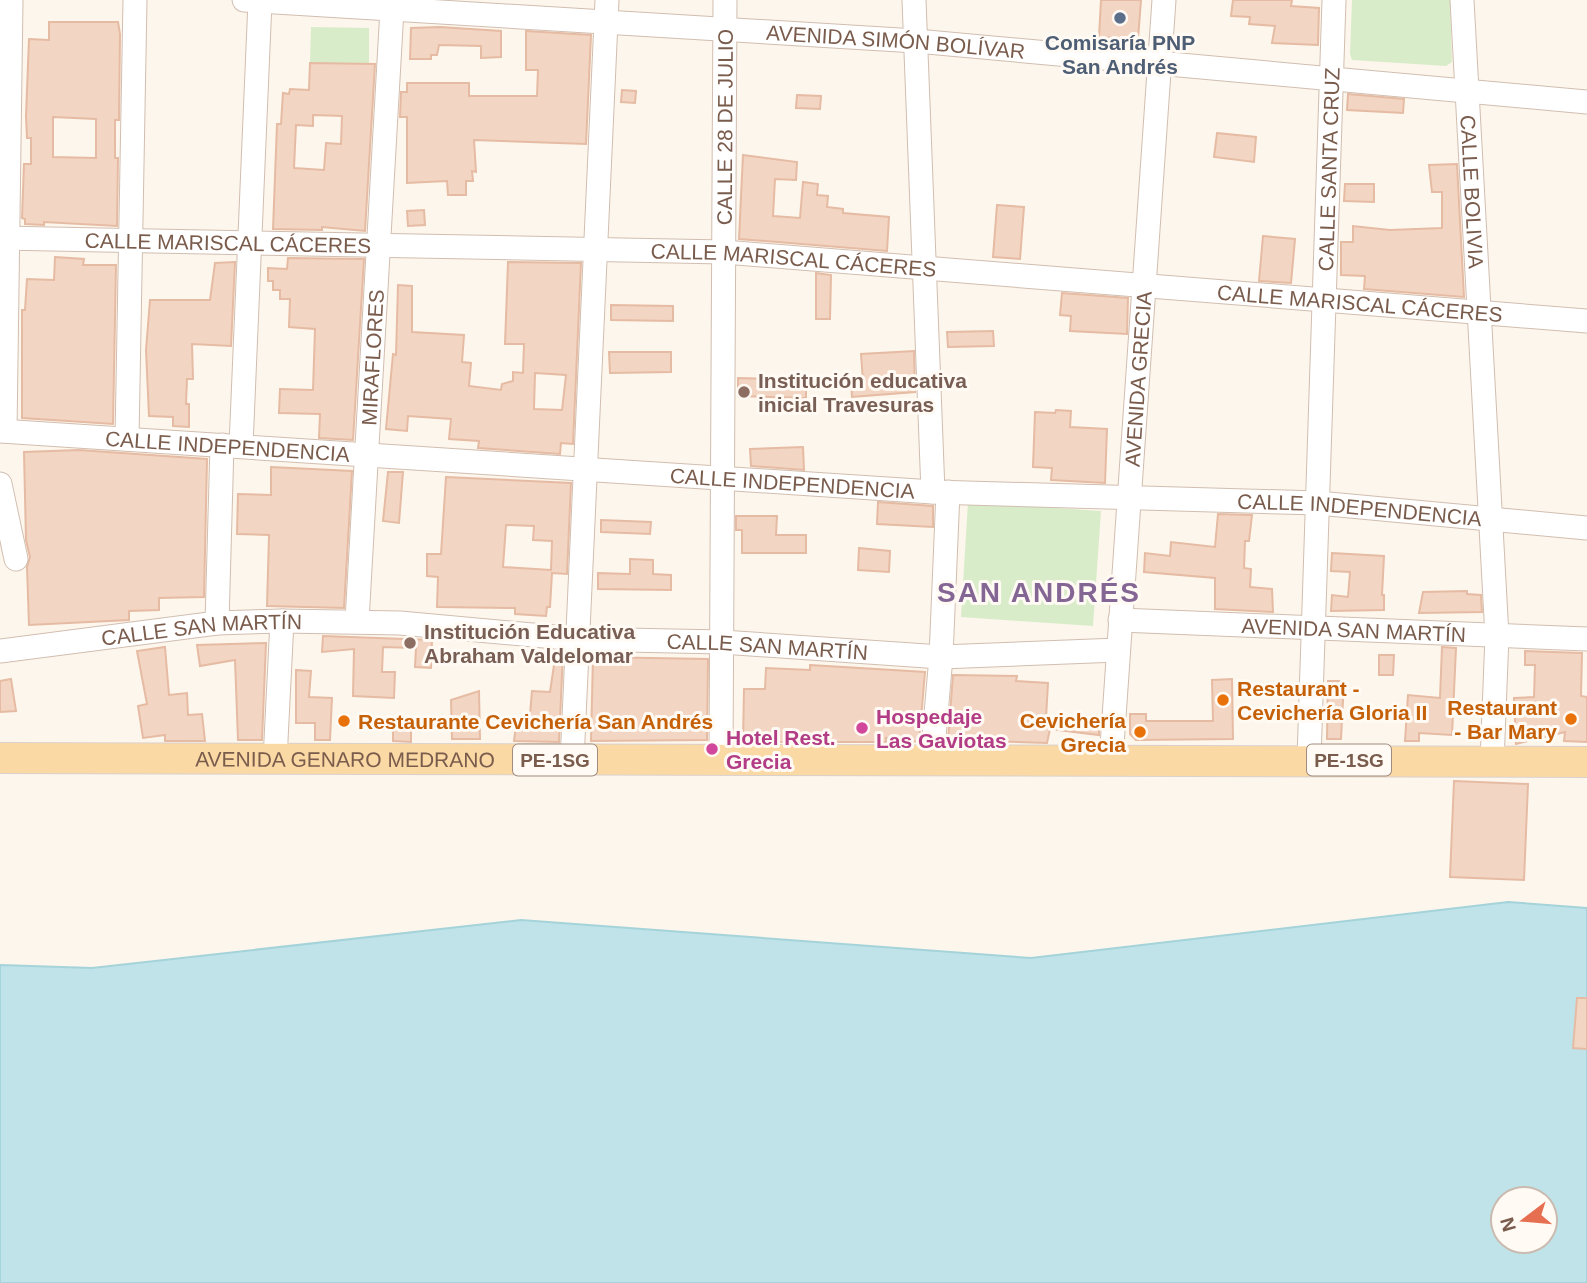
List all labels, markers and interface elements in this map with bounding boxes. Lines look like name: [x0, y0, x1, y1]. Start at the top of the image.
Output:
marker: Comisaría PNP San Andrés: [1112, 10, 1128, 26]
street label: AVENIDA SIMÓN BOLÍVAR: [766, 20, 1026, 62]
street label: CALLE 28 DE JULIO: [712, 29, 736, 225]
place label: Comisaría PNP San Andrés: [1045, 31, 1195, 78]
street label: CALLE SANTA CRUZ: [1314, 67, 1343, 272]
street label: CALLE BOLIVIA: [1457, 114, 1488, 269]
street label: CALLE MARISCAL CÁCERES: [85, 228, 371, 257]
street label: CALLE MARISCAL CÁCERES: [650, 239, 937, 280]
street label: CALLE MARISCAL CÁCERES: [1216, 280, 1504, 326]
street label: MIRAFLORES: [357, 289, 387, 426]
street label: AVENIDA GRECIA: [1120, 290, 1155, 467]
place label: Institución educativa inicial Travesuras: [758, 369, 967, 416]
marker: Institución educativa inicial Travesuras: [736, 384, 752, 400]
street label: CALLE INDEPENDENCIA: [104, 426, 351, 465]
street label: CALLE INDEPENDENCIA: [669, 463, 915, 502]
street label: CALLE INDEPENDENCIA: [1237, 489, 1483, 530]
district label: SAN ANDRÉS: [937, 577, 1141, 608]
street label: CALLE SAN MARTÍN: [100, 609, 302, 649]
street label: AVENIDA SAN MARTÍN: [1241, 613, 1466, 646]
place label: Institución Educativa Abraham Valdelomar: [424, 620, 636, 667]
street label: CALLE SAN MARTÍN: [666, 629, 869, 663]
marker: Institución Educativa Abraham Valdelomar: [402, 635, 418, 651]
place label: Restaurant - Cevichería Gloria II: [1237, 677, 1427, 724]
marker: Restaurant - Cevichería Gloria II: [1215, 692, 1231, 708]
place label: Restaurant - Bar Mary: [1447, 696, 1557, 743]
place label: Hospedaje Las Gaviotas: [876, 705, 1007, 752]
place label: Cevichería Grecia: [1020, 709, 1126, 756]
place label: Restaurante Cevichería San Andrés: [358, 710, 713, 733]
marker: Restaurant - Bar Mary: [1563, 711, 1579, 727]
marker: Restaurante Cevichería San Andrés: [336, 713, 352, 729]
marker: Hospedaje Las Gaviotas: [854, 720, 870, 736]
marker: Cevichería Grecia: [1132, 724, 1148, 740]
place label: Hotel Rest. Grecia: [726, 726, 836, 773]
marker: Hotel Rest. Grecia: [704, 741, 720, 757]
road number: PE-1SG: [513, 744, 597, 776]
road number: PE-1SG: [1307, 744, 1391, 776]
street label: AVENIDA GENARO MEDRANO: [195, 747, 495, 771]
north arrow: [1489, 1185, 1559, 1255]
text: N: [1496, 1215, 1520, 1234]

